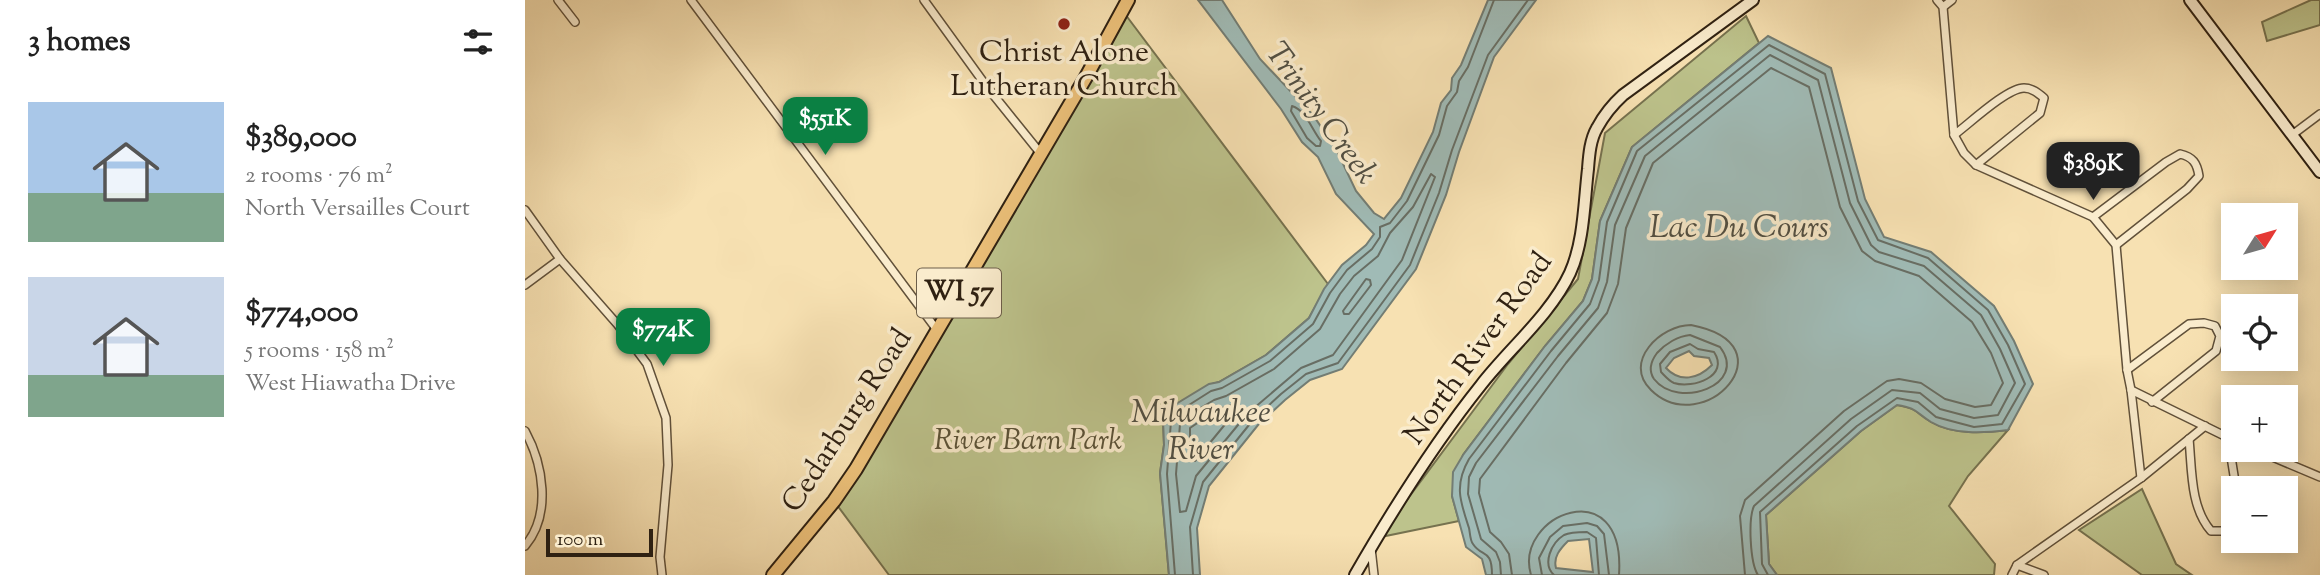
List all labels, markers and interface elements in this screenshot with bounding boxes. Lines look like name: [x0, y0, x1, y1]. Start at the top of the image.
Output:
marker: Christ Alone Lutheran Church: [1056, 16, 1072, 32]
text: 3 homes: [28, 21, 131, 64]
icon: filters: [459, 23, 497, 61]
place label: Christ Alone Lutheran Church: [950, 32, 1178, 109]
water label: Trinity Creek: [1253, 33, 1387, 195]
pin: $551K: [776, 97, 874, 157]
text: $551K: [799, 103, 851, 136]
text: $389,000: [245, 117, 357, 160]
icon: home: [84, 130, 168, 214]
pin: $389K: [2044, 142, 2142, 202]
text: $389K: [2063, 148, 2123, 181]
text: 2 rooms · 76 m²: [245, 160, 393, 193]
text: North Versailles Court: [245, 193, 470, 226]
north arrow: [2221, 203, 2298, 280]
map controls: [2221, 203, 2298, 553]
water label: Lac Du Cours: [1649, 206, 1829, 252]
street label: North River Road: [1394, 244, 1564, 454]
road number: WI 57: [917, 268, 1001, 318]
text: $774,000: [245, 292, 358, 335]
button: locate: [2221, 294, 2298, 371]
icon: home: [84, 305, 168, 389]
pin: $774K: [614, 308, 712, 368]
text: $774K: [632, 314, 694, 347]
street label: Cedarburg Road: [772, 320, 924, 522]
text: 5 rooms · 158 m²: [245, 335, 394, 368]
text: West Hiawatha Drive: [245, 368, 456, 401]
button: +: [2221, 385, 2298, 462]
water label: Milwaukee River: [1131, 391, 1271, 474]
park label: River Barn Park: [934, 420, 1122, 463]
button: −: [2221, 476, 2298, 553]
scale bar: [546, 526, 653, 558]
text: 100 m: [557, 527, 603, 554]

